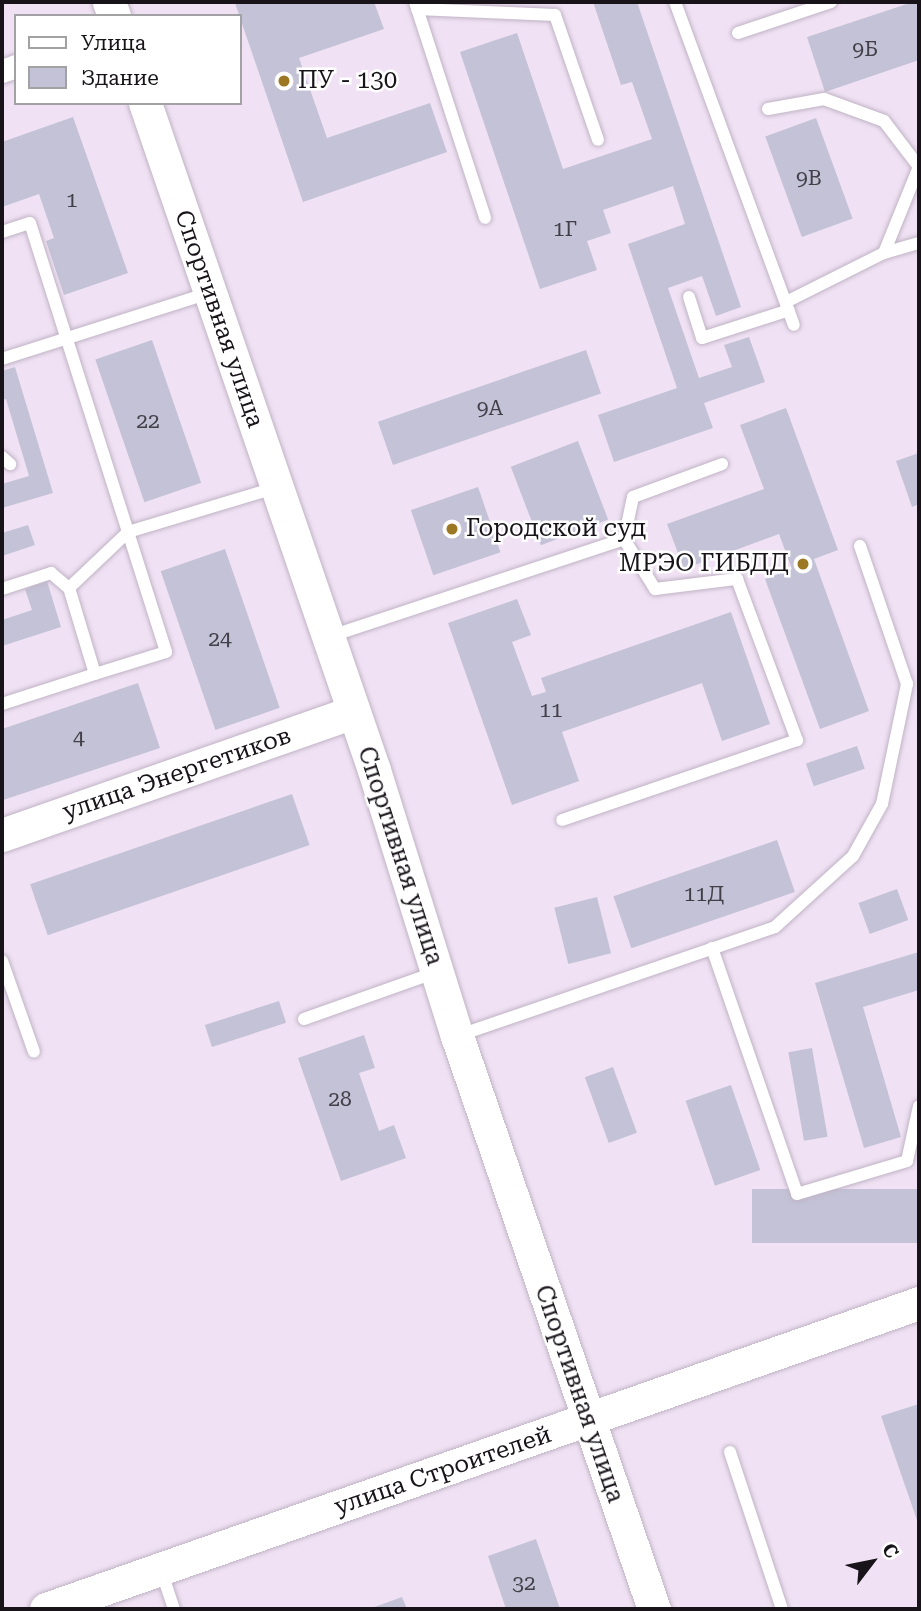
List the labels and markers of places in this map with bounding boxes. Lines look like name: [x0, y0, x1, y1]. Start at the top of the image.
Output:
place label: ПУ - 130: [298, 67, 397, 95]
marker: ПУ - 130: [276, 73, 292, 89]
place label: Городской суд: [466, 515, 646, 543]
marker: Городской суд: [444, 521, 460, 537]
place label: МРЭО ГИБДД: [619, 550, 789, 578]
marker: МРЭО ГИБДД: [795, 556, 811, 572]

